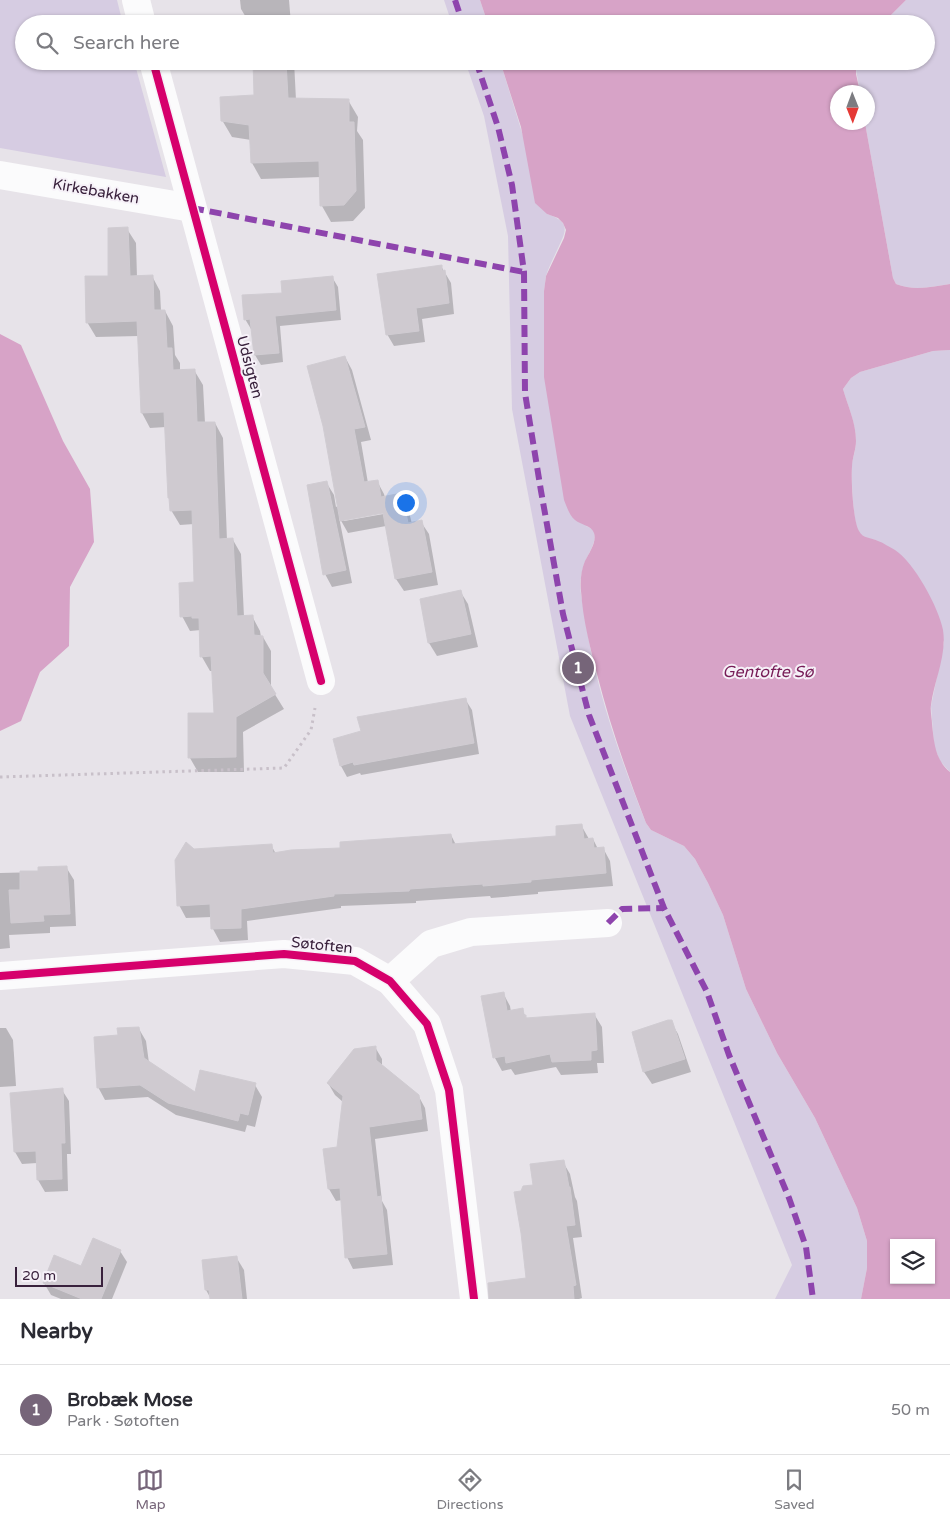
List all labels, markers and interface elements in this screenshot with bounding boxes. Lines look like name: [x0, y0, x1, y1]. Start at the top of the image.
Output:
search box: [15, 15, 935, 70]
icon: search: [33, 29, 61, 57]
text: Search here: [73, 32, 180, 54]
north arrow: [830, 85, 875, 130]
street label: Kirkebakken: [51, 175, 141, 207]
street label: Udsigten: [233, 334, 267, 400]
your location: [393, 490, 419, 516]
pin: 1: [562, 649, 594, 687]
water label: Gentofte Sø: [722, 662, 815, 682]
street label: Søtoften: [290, 933, 354, 957]
map controls: [890, 1239, 935, 1284]
button: layers: [890, 1239, 935, 1284]
scale bar: [15, 1264, 102, 1287]
text: 20 m: [22, 1267, 56, 1284]
text: Nearby: [20, 1319, 93, 1344]
text: Brobæk Mose: [67, 1389, 193, 1411]
text: 1: [31, 1400, 41, 1420]
text: 50 m: [891, 1400, 930, 1420]
text: Park · Søtoften: [67, 1411, 180, 1431]
tab: Map: [135, 1466, 166, 1513]
tab: Directions: [436, 1466, 503, 1513]
tab: Saved: [774, 1466, 815, 1513]

